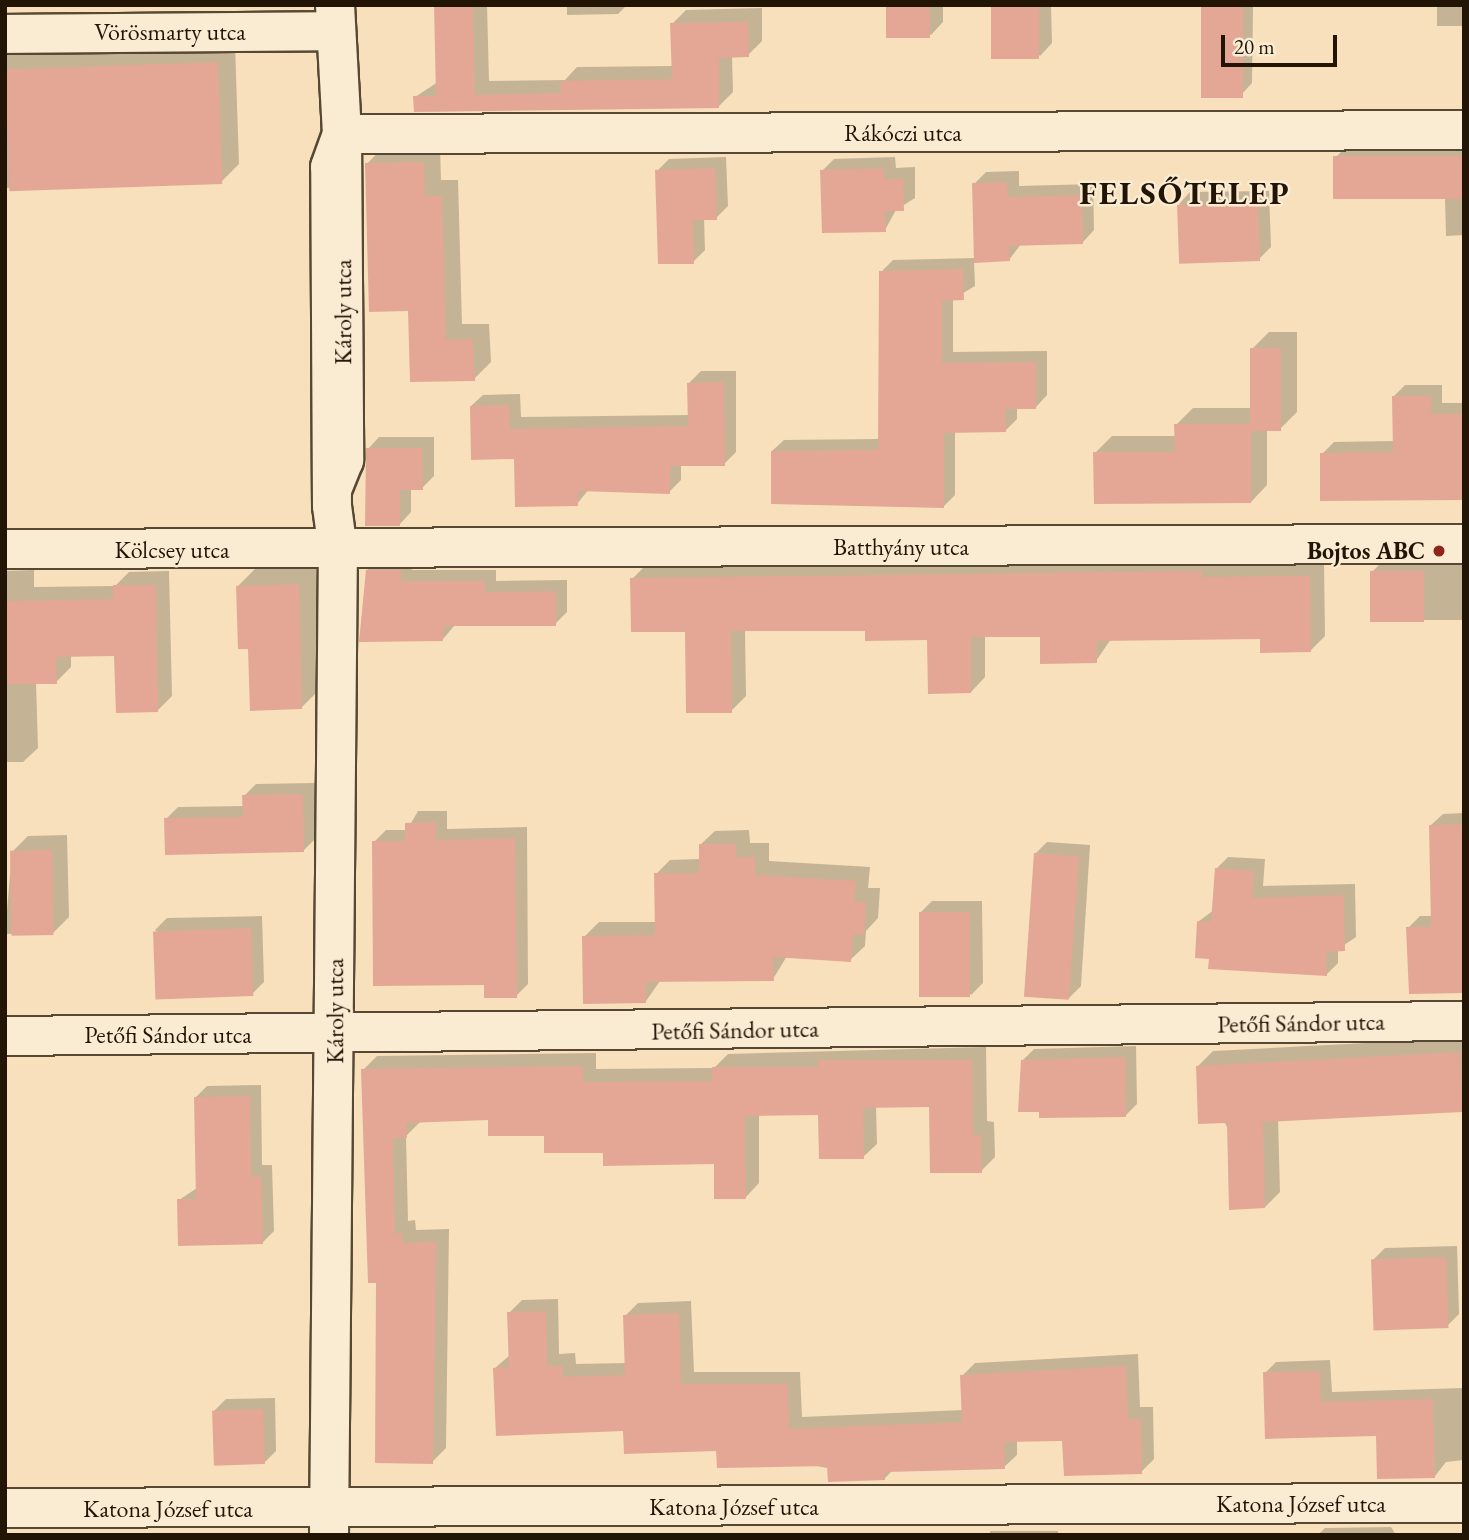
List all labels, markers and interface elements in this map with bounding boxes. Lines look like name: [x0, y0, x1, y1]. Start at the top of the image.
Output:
street label: Vörösmarty utca: [94, 18, 246, 46]
scale bar: [1224, 21, 1340, 65]
text: 20 m: [1234, 33, 1275, 60]
street label: Rákóczi utca: [844, 119, 962, 147]
district label: FELSŐTELEP: [1081, 174, 1289, 212]
street label: Károly utca: [329, 259, 357, 365]
street label: Batthyány utca: [833, 533, 969, 561]
street label: Kölcsey utca: [115, 536, 229, 564]
place label: Bojtos ABC: [1307, 537, 1425, 565]
marker: Bojtos ABC: [1431, 543, 1447, 559]
street label: Károly utca: [321, 958, 349, 1064]
street label: Petőfi Sándor utca: [1217, 1007, 1385, 1039]
street label: Petőfi Sándor utca: [651, 1014, 819, 1046]
street label: Petőfi Sándor utca: [84, 1021, 252, 1049]
street label: Katona József utca: [1216, 1490, 1386, 1518]
street label: Katona József utca: [649, 1493, 819, 1521]
street label: Katona József utca: [83, 1495, 253, 1523]

